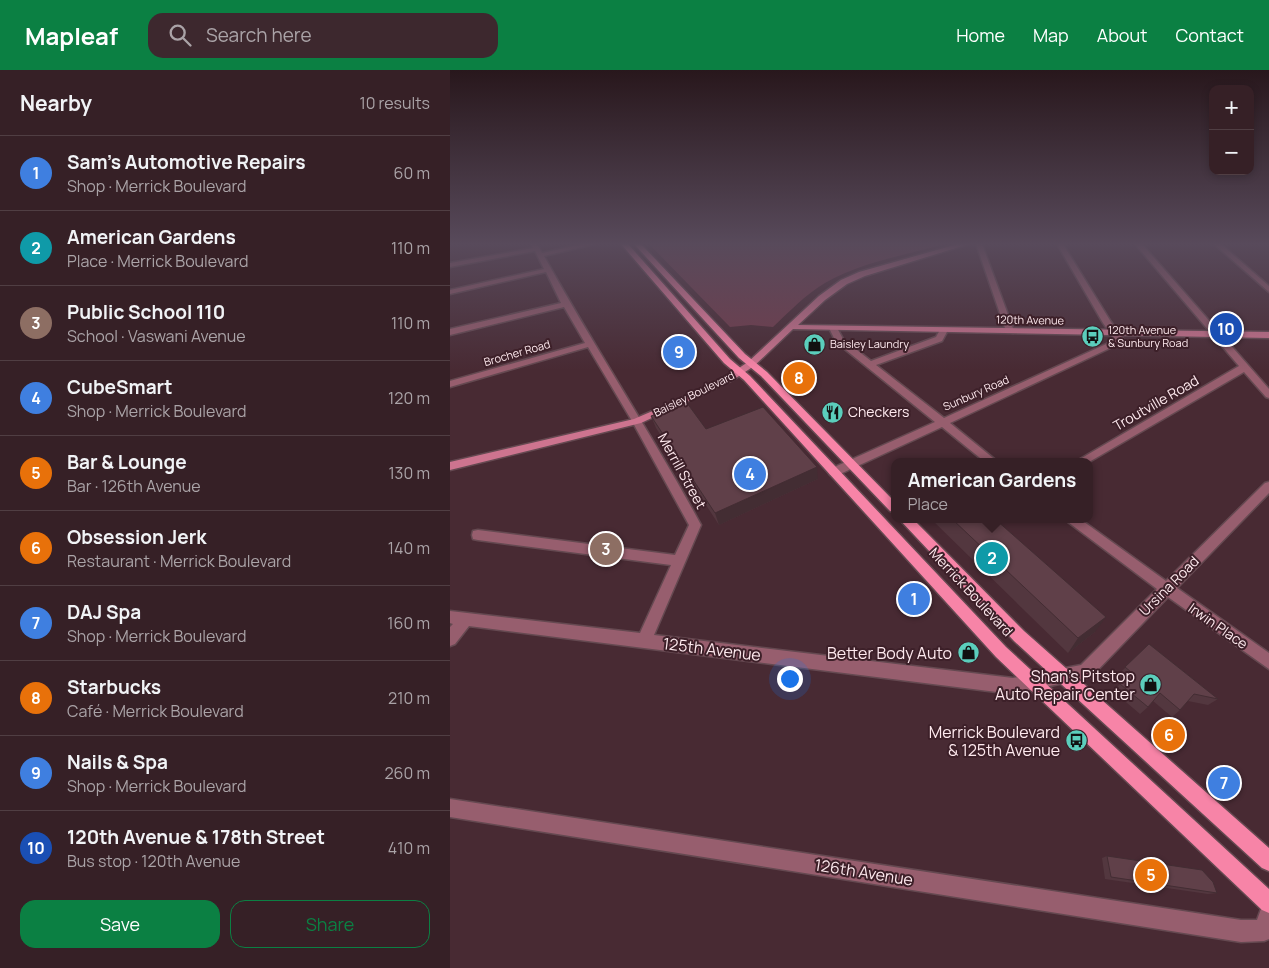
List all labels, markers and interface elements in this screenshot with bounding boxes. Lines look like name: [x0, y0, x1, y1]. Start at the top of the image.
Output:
search box: [148, 13, 498, 58]
text: Mapleaf: [25, 19, 118, 52]
icon: search: [166, 21, 194, 49]
text: Search here: [206, 22, 312, 48]
text: Home: [956, 23, 1005, 47]
text: Map: [1033, 23, 1069, 47]
text: About: [1097, 23, 1147, 47]
text: Contact: [1175, 23, 1244, 47]
map controls: [1209, 85, 1254, 175]
button: +: [1209, 85, 1254, 130]
text: Nearby: [20, 89, 92, 117]
text: 10 results: [359, 92, 430, 114]
button: −: [1209, 130, 1254, 175]
text: Sam's Automotive Repairs: [67, 149, 306, 175]
text: 1: [32, 162, 40, 184]
text: 60 m: [394, 162, 430, 184]
text: Shop · Merrick Boulevard: [67, 175, 247, 197]
text: American Gardens: [67, 224, 236, 250]
text: 2: [31, 237, 41, 259]
text: 110 m: [391, 237, 430, 259]
text: Place · Merrick Boulevard: [67, 250, 249, 272]
text: Public School 110: [67, 299, 225, 325]
pin: 10: [1210, 310, 1242, 348]
street label: 120th Avenue: [996, 311, 1065, 328]
text: 3: [31, 312, 41, 334]
text: 110 m: [391, 312, 430, 334]
place label: 120th Avenue & Sunbury Road: [1108, 322, 1188, 350]
bus stop icon: 120th Avenue & Sunbury Road: [1080, 324, 1104, 348]
text: School · Vaswani Avenue: [67, 325, 246, 347]
shop icon: Baisley Laundry: [802, 332, 826, 356]
pin: 9: [663, 333, 695, 371]
street label: Brocher Road: [482, 336, 552, 369]
place label: Baisley Laundry: [830, 336, 909, 351]
pin: 8: [783, 359, 815, 397]
street label: Baisley Boulevard: [651, 367, 737, 420]
street label: Troutville Road: [1109, 370, 1202, 435]
street label: Sunbury Road: [940, 371, 1011, 414]
text: CubeSmart: [67, 374, 172, 400]
text: 4: [31, 387, 41, 409]
text: 120 m: [388, 387, 430, 409]
text: Shop · Merrick Boulevard: [67, 400, 247, 422]
restaurant icon: Checkers: [820, 400, 844, 424]
place label: Checkers: [848, 402, 909, 421]
street label: Merrill Street: [654, 430, 711, 512]
text: Bar & Lounge: [67, 449, 187, 475]
pin: 4: [734, 455, 766, 493]
popup: [891, 458, 1093, 523]
text: 5: [31, 462, 41, 484]
text: 130 m: [388, 462, 430, 484]
text: American Gardens: [908, 467, 1076, 493]
text: Bar · 126th Avenue: [67, 475, 201, 497]
text: Place: [908, 493, 948, 515]
text: Obsession Jerk: [67, 524, 207, 550]
pin: 3: [590, 530, 622, 568]
text: 6: [31, 537, 41, 559]
text: 140 m: [388, 537, 430, 559]
pin: 2: [976, 539, 1008, 577]
street label: Merrick Boulevard: [925, 543, 1017, 640]
text: Restaurant · Merrick Boulevard: [67, 550, 291, 572]
street label: Ursina Road: [1135, 552, 1203, 620]
pin: 1: [898, 580, 930, 618]
street label: Irwin Place: [1185, 598, 1252, 653]
text: DAJ Spa: [67, 599, 141, 625]
text: 7: [32, 612, 40, 634]
text: 160 m: [387, 612, 430, 634]
text: Shop · Merrick Boulevard: [67, 625, 247, 647]
street label: 125th Avenue: [662, 632, 762, 666]
shop icon: Better Body Auto: [956, 641, 980, 665]
place label: Better Body Auto: [827, 642, 952, 664]
place label: Shan's Pitstop Auto Repair Center: [995, 665, 1135, 705]
your location: [777, 666, 803, 692]
shop icon: Shan's Pitstop Auto Repair Center: [1139, 673, 1163, 697]
text: Starbucks: [67, 674, 161, 700]
text: 8: [31, 687, 41, 709]
text: 210 m: [388, 687, 430, 709]
text: Café · Merrick Boulevard: [67, 700, 244, 722]
pin: 6: [1153, 716, 1185, 754]
place label: Merrick Boulevard & 125th Avenue: [929, 721, 1060, 761]
bus stop icon: Merrick Boulevard & 125th Avenue: [1064, 729, 1088, 753]
text: Nails & Spa: [67, 749, 168, 775]
text: 9: [31, 762, 41, 784]
text: 260 m: [384, 762, 430, 784]
pin: 7: [1208, 764, 1240, 802]
text: Shop · Merrick Boulevard: [67, 775, 247, 797]
text: 120th Avenue & 178th Street: [67, 824, 325, 850]
text: 10: [27, 837, 45, 859]
text: 410 m: [388, 837, 430, 859]
text: Bus stop · 120th Avenue: [67, 850, 240, 872]
street label: 126th Avenue: [813, 853, 915, 891]
pin: 5: [1135, 856, 1167, 894]
button: Save: [20, 900, 220, 948]
button: Share: [230, 900, 430, 948]

